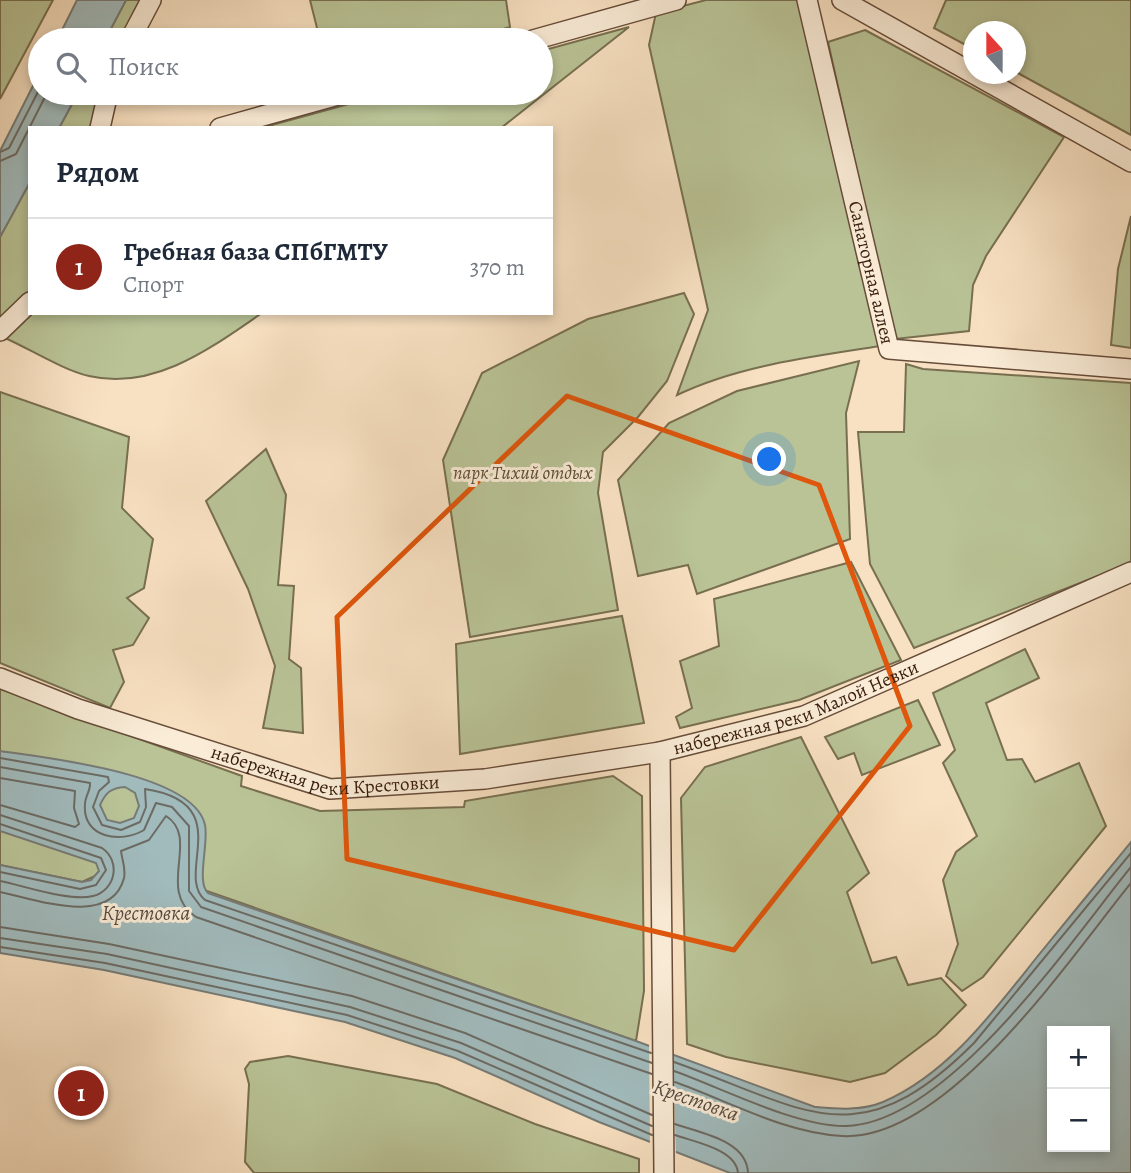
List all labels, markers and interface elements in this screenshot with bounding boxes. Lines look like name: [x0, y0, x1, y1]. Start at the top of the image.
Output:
north arrow: [963, 21, 1026, 84]
search box: [28, 28, 553, 105]
icon: search: [52, 48, 90, 86]
text: Поиск: [108, 49, 179, 84]
text: Рядом: [56, 152, 139, 192]
street label: Санаторная аллея: [842, 198, 900, 347]
text: Гребная база СПбГМТУ: [123, 234, 388, 269]
text: 1: [75, 252, 83, 283]
text: 370 m: [470, 252, 525, 283]
text: Спорт: [123, 269, 184, 300]
your location: [752, 442, 786, 476]
park label: парк Тихий отдых: [453, 460, 593, 486]
street label: набережная реки Малой Невки: [670, 654, 923, 761]
street label: набережная реки Крестовки: [208, 739, 440, 802]
water label: Крестовка: [102, 899, 191, 927]
map controls: [1047, 1026, 1110, 1152]
button: +: [1047, 1026, 1110, 1089]
pin: 1: [58, 1067, 104, 1119]
water label: Крестовка: [649, 1072, 743, 1128]
button: −: [1047, 1089, 1110, 1152]

